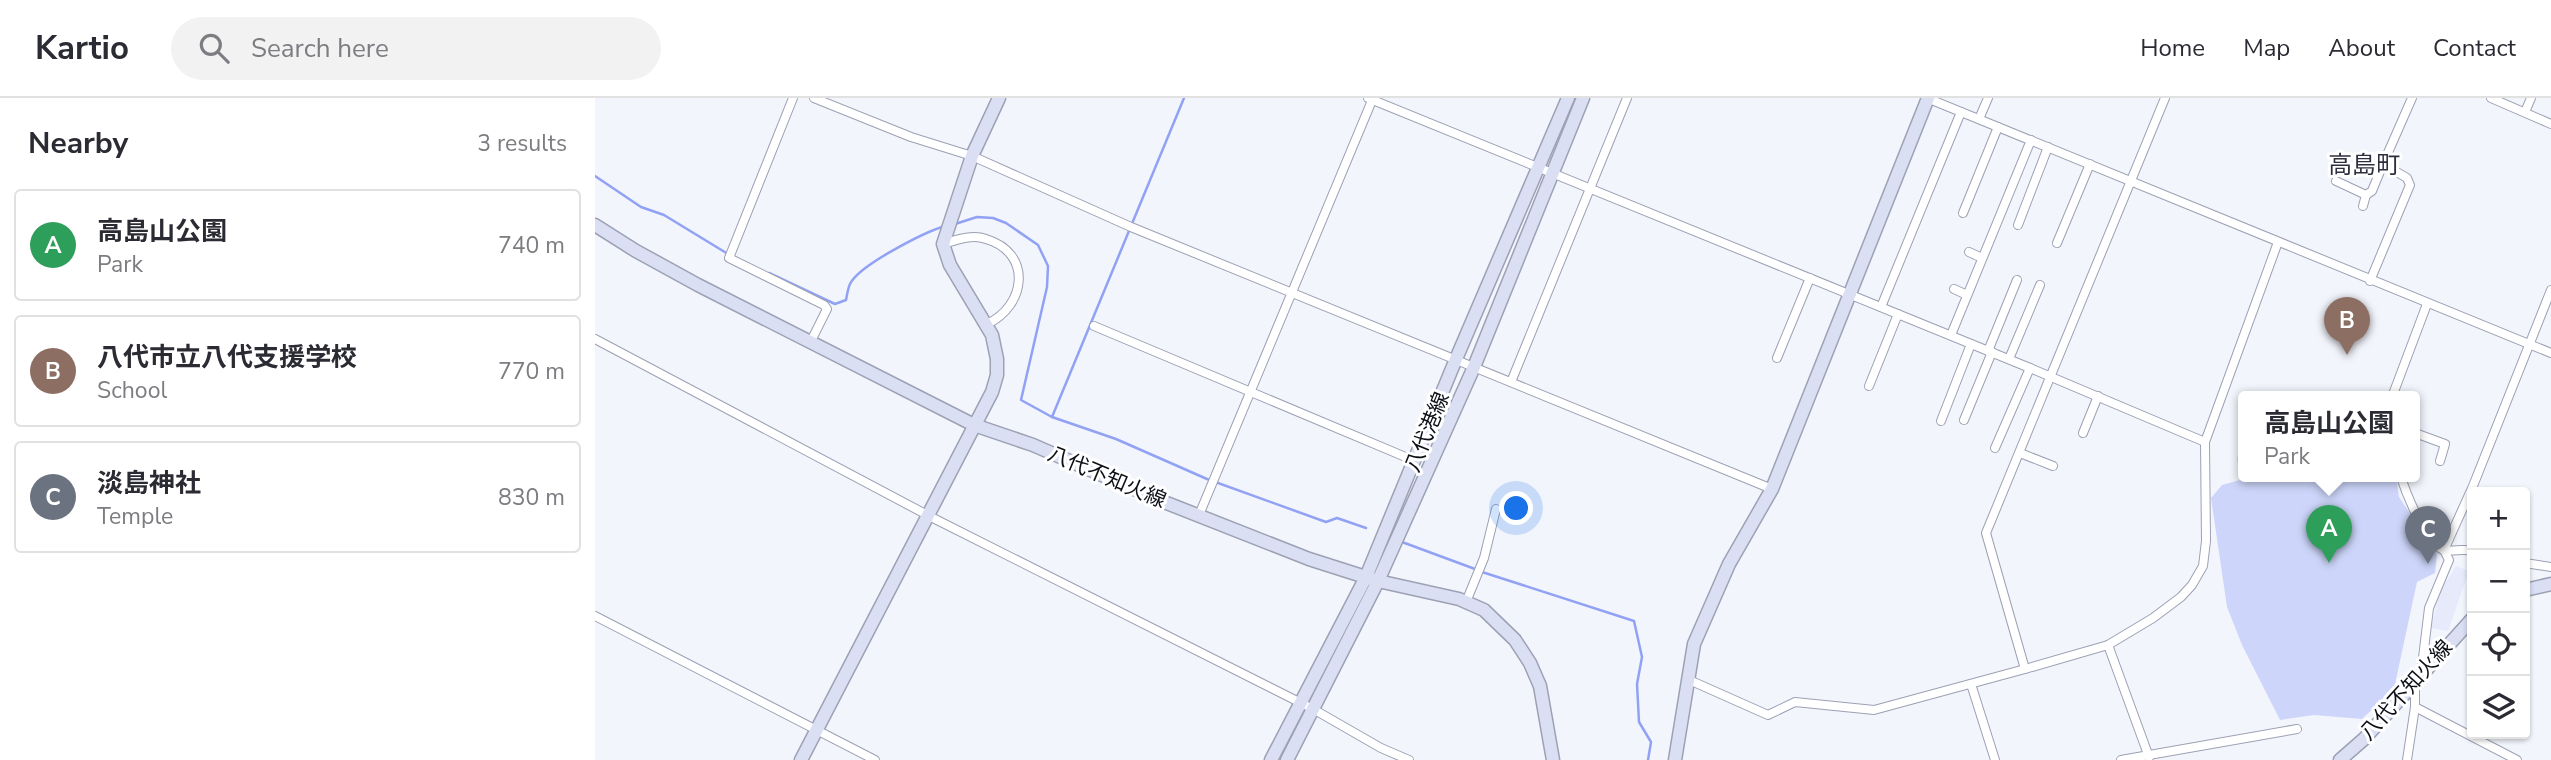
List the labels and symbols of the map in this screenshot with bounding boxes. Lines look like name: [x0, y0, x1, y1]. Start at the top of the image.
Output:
district label: 高島町: [2328, 149, 2400, 181]
pin: B: [2324, 297, 2370, 355]
street label: 八代港線: [1398, 388, 1456, 476]
street label: 八代不知火線: [1044, 439, 1170, 515]
your location: [1499, 491, 1533, 525]
pin: A: [2306, 505, 2352, 563]
pin: C: [2405, 506, 2451, 564]
street label: 八代不知火線: [2353, 634, 2459, 746]

